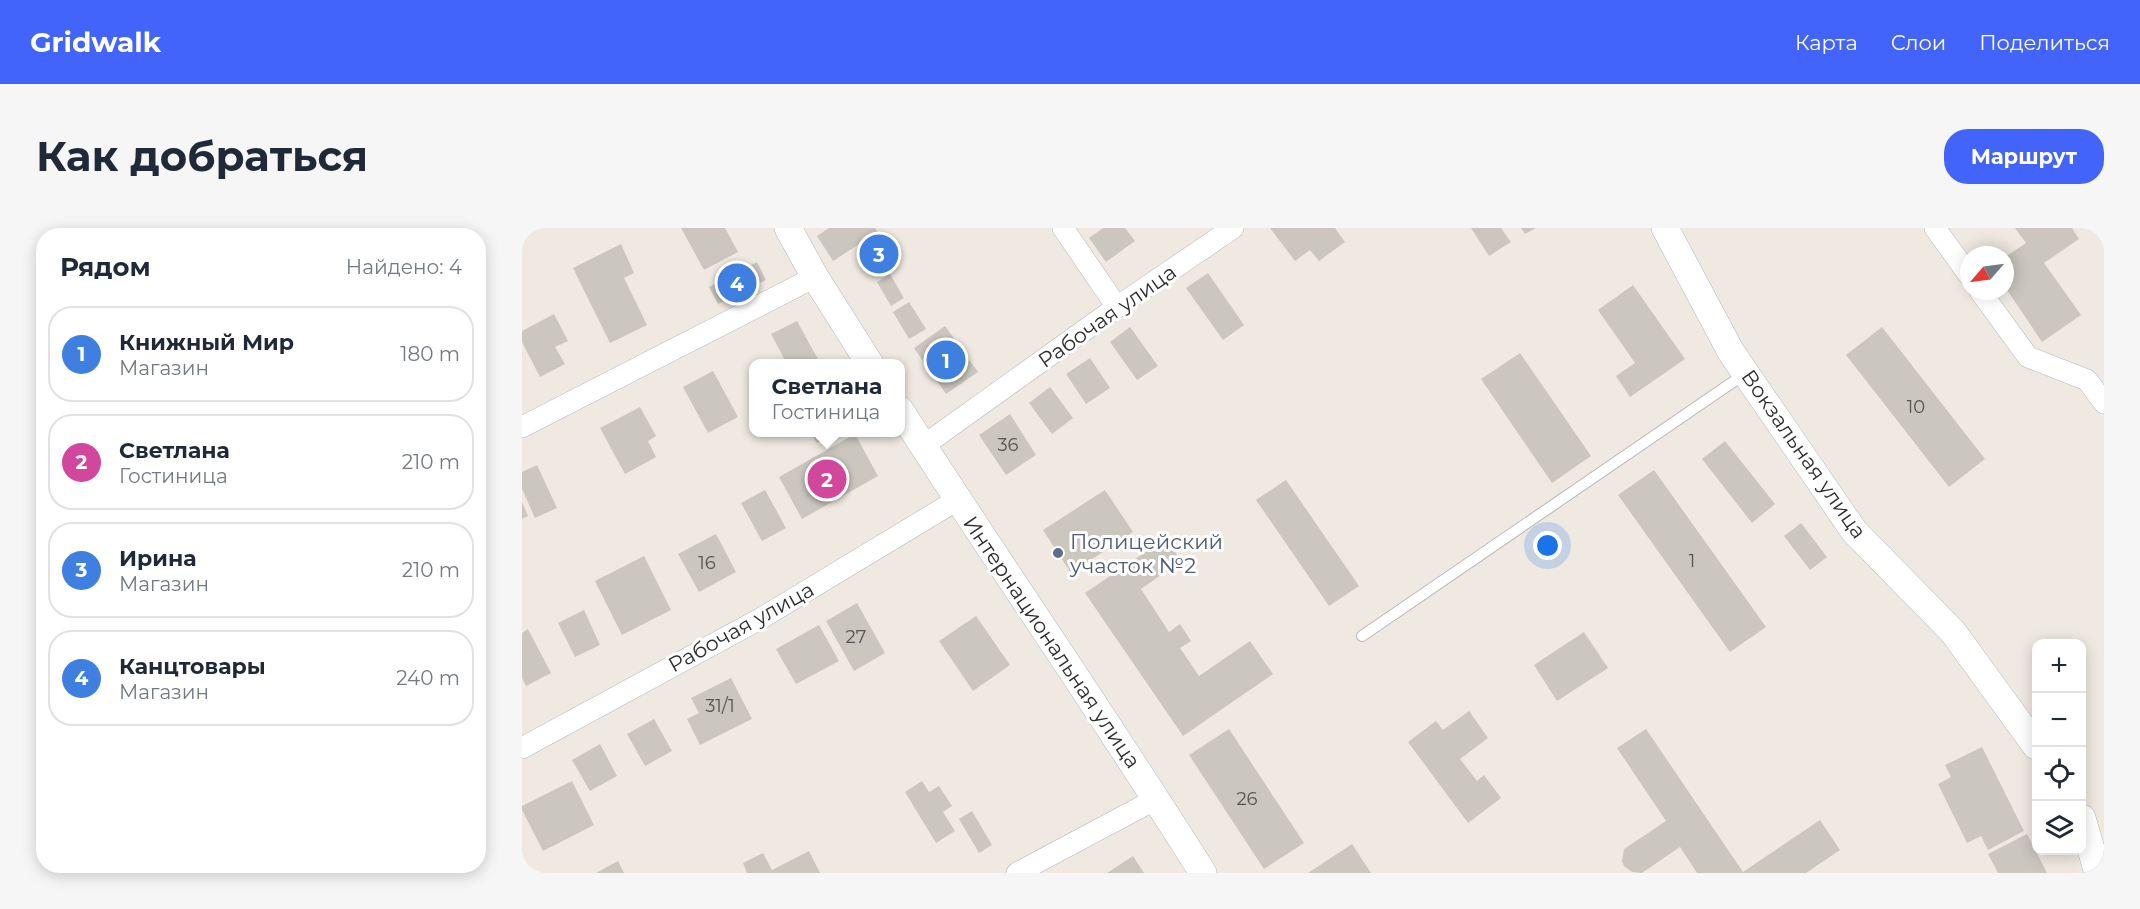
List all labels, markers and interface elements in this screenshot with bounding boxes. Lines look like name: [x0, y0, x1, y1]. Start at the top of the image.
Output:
text: Gridwalk: [30, 25, 161, 59]
text: Карта: [1795, 30, 1858, 55]
text: Слои: [1891, 30, 1946, 55]
text: Поделиться: [1979, 30, 2110, 55]
button: Маршрут: [1944, 129, 2104, 184]
text: Как добраться: [36, 130, 368, 182]
pin: 3: [860, 231, 898, 276]
north arrow: [1960, 246, 2014, 300]
text: Рядом: [60, 251, 151, 283]
text: Найдено: 4: [346, 255, 462, 279]
street label: Рабочая улица: [1033, 259, 1181, 373]
pin: 4: [718, 260, 756, 306]
text: Книжный Мир: [119, 329, 294, 356]
pin: 1: [926, 338, 966, 382]
text: 1: [78, 342, 85, 366]
text: 180 m: [400, 342, 460, 366]
text: Магазин: [119, 356, 209, 380]
popup: [749, 359, 905, 437]
street label: Вокзальная улица: [1736, 365, 1872, 543]
text: Светлана: [772, 373, 882, 400]
house number: 10: [1907, 396, 1925, 418]
text: Гостиница: [772, 400, 880, 424]
house number: 36: [997, 434, 1019, 456]
text: Светлана: [119, 437, 230, 464]
text: 2: [76, 450, 87, 474]
text: 210 m: [402, 450, 460, 474]
pin: 2: [808, 456, 846, 502]
text: Гостиница: [119, 464, 228, 488]
street label: Интернациональная улица: [958, 511, 1146, 773]
place label: Полицейский участок №2: [1069, 529, 1223, 578]
your location: [1533, 531, 1562, 560]
text: Ирина: [119, 545, 197, 572]
marker: Полицейский участок №2: [1051, 546, 1065, 560]
house number: 1: [1689, 550, 1695, 572]
house number: 16: [698, 552, 716, 574]
text: 3: [76, 558, 87, 582]
text: 210 m: [402, 558, 460, 582]
text: Магазин: [119, 572, 209, 596]
street label: Рабочая улица: [664, 577, 818, 677]
house number: 27: [846, 626, 866, 648]
map controls: [2032, 639, 2086, 855]
button: +: [2032, 639, 2086, 693]
text: Канцтовары: [119, 653, 266, 680]
text: 4: [75, 666, 88, 690]
text: 240 m: [396, 666, 460, 690]
text: Магазин: [119, 680, 209, 704]
button: −: [2032, 693, 2086, 747]
house number: 31/1: [705, 695, 735, 717]
button: locate: [2032, 747, 2086, 801]
house number: 26: [1236, 788, 1258, 810]
button: layers: [2032, 801, 2086, 855]

